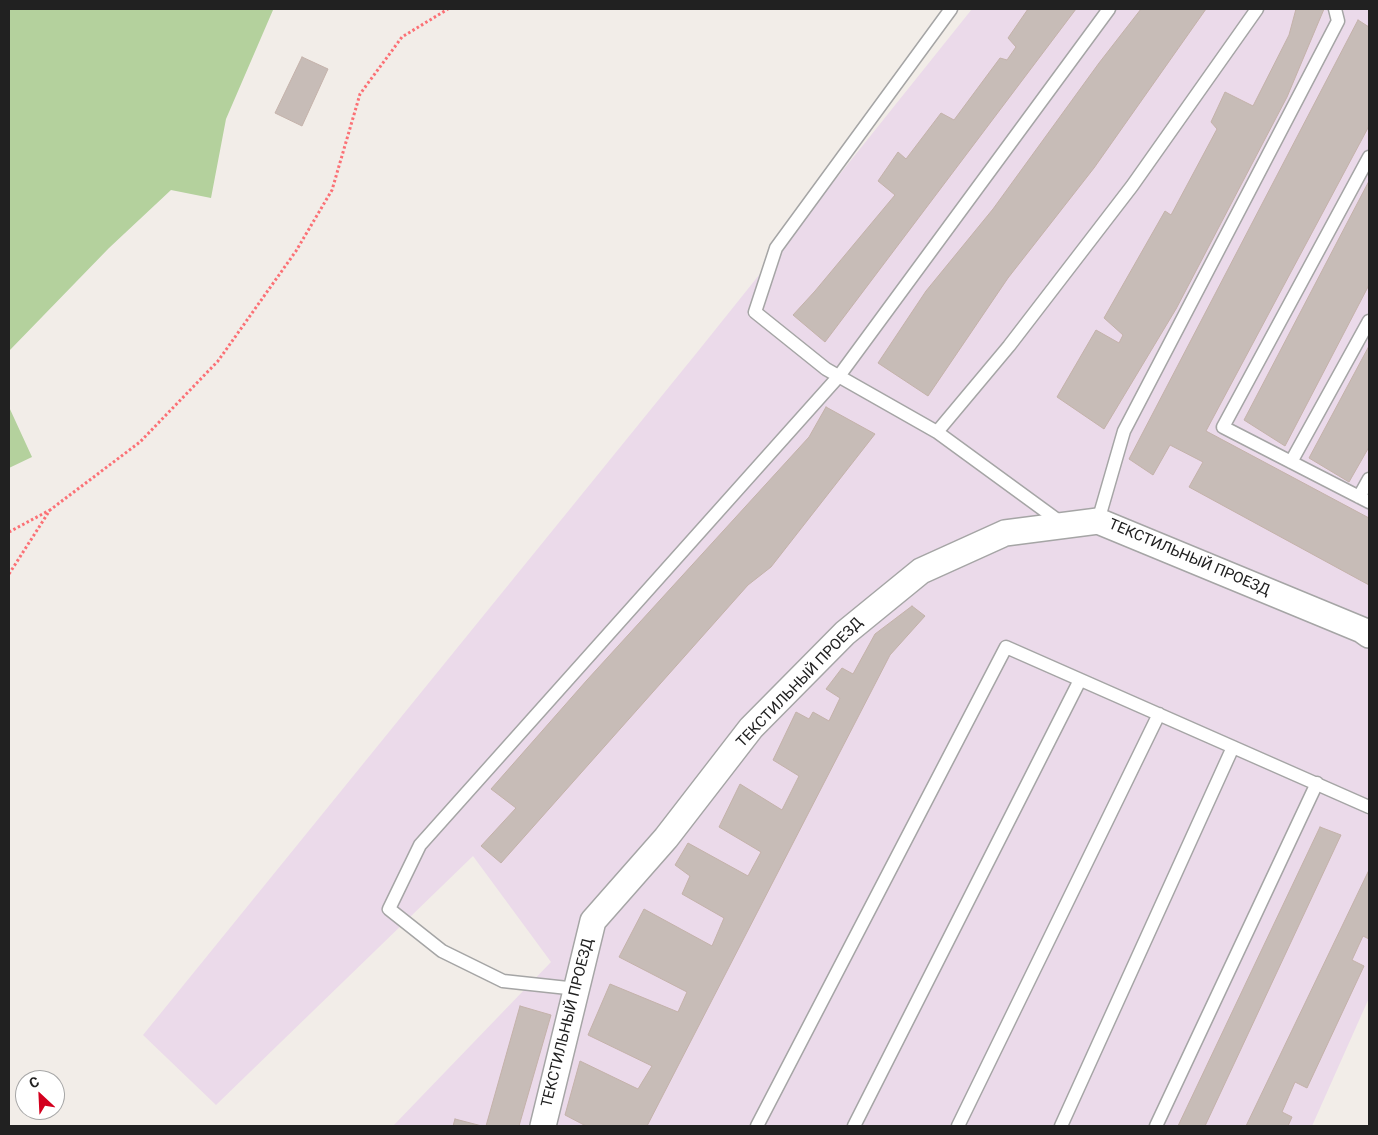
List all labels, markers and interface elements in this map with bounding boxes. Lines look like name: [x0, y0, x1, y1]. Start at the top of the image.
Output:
street label: ТЕКСТИЛЬНЫЙ ПРОЕЗД: [1106, 516, 1272, 600]
street label: ТЕКСТИЛЬНЫЙ ПРОЕЗД: [733, 614, 867, 752]
street label: ТЕКСТИЛЬНЫЙ ПРОЕЗД: [538, 937, 598, 1109]
north arrow: [15, 1070, 65, 1120]
text: С: [27, 1073, 42, 1092]

